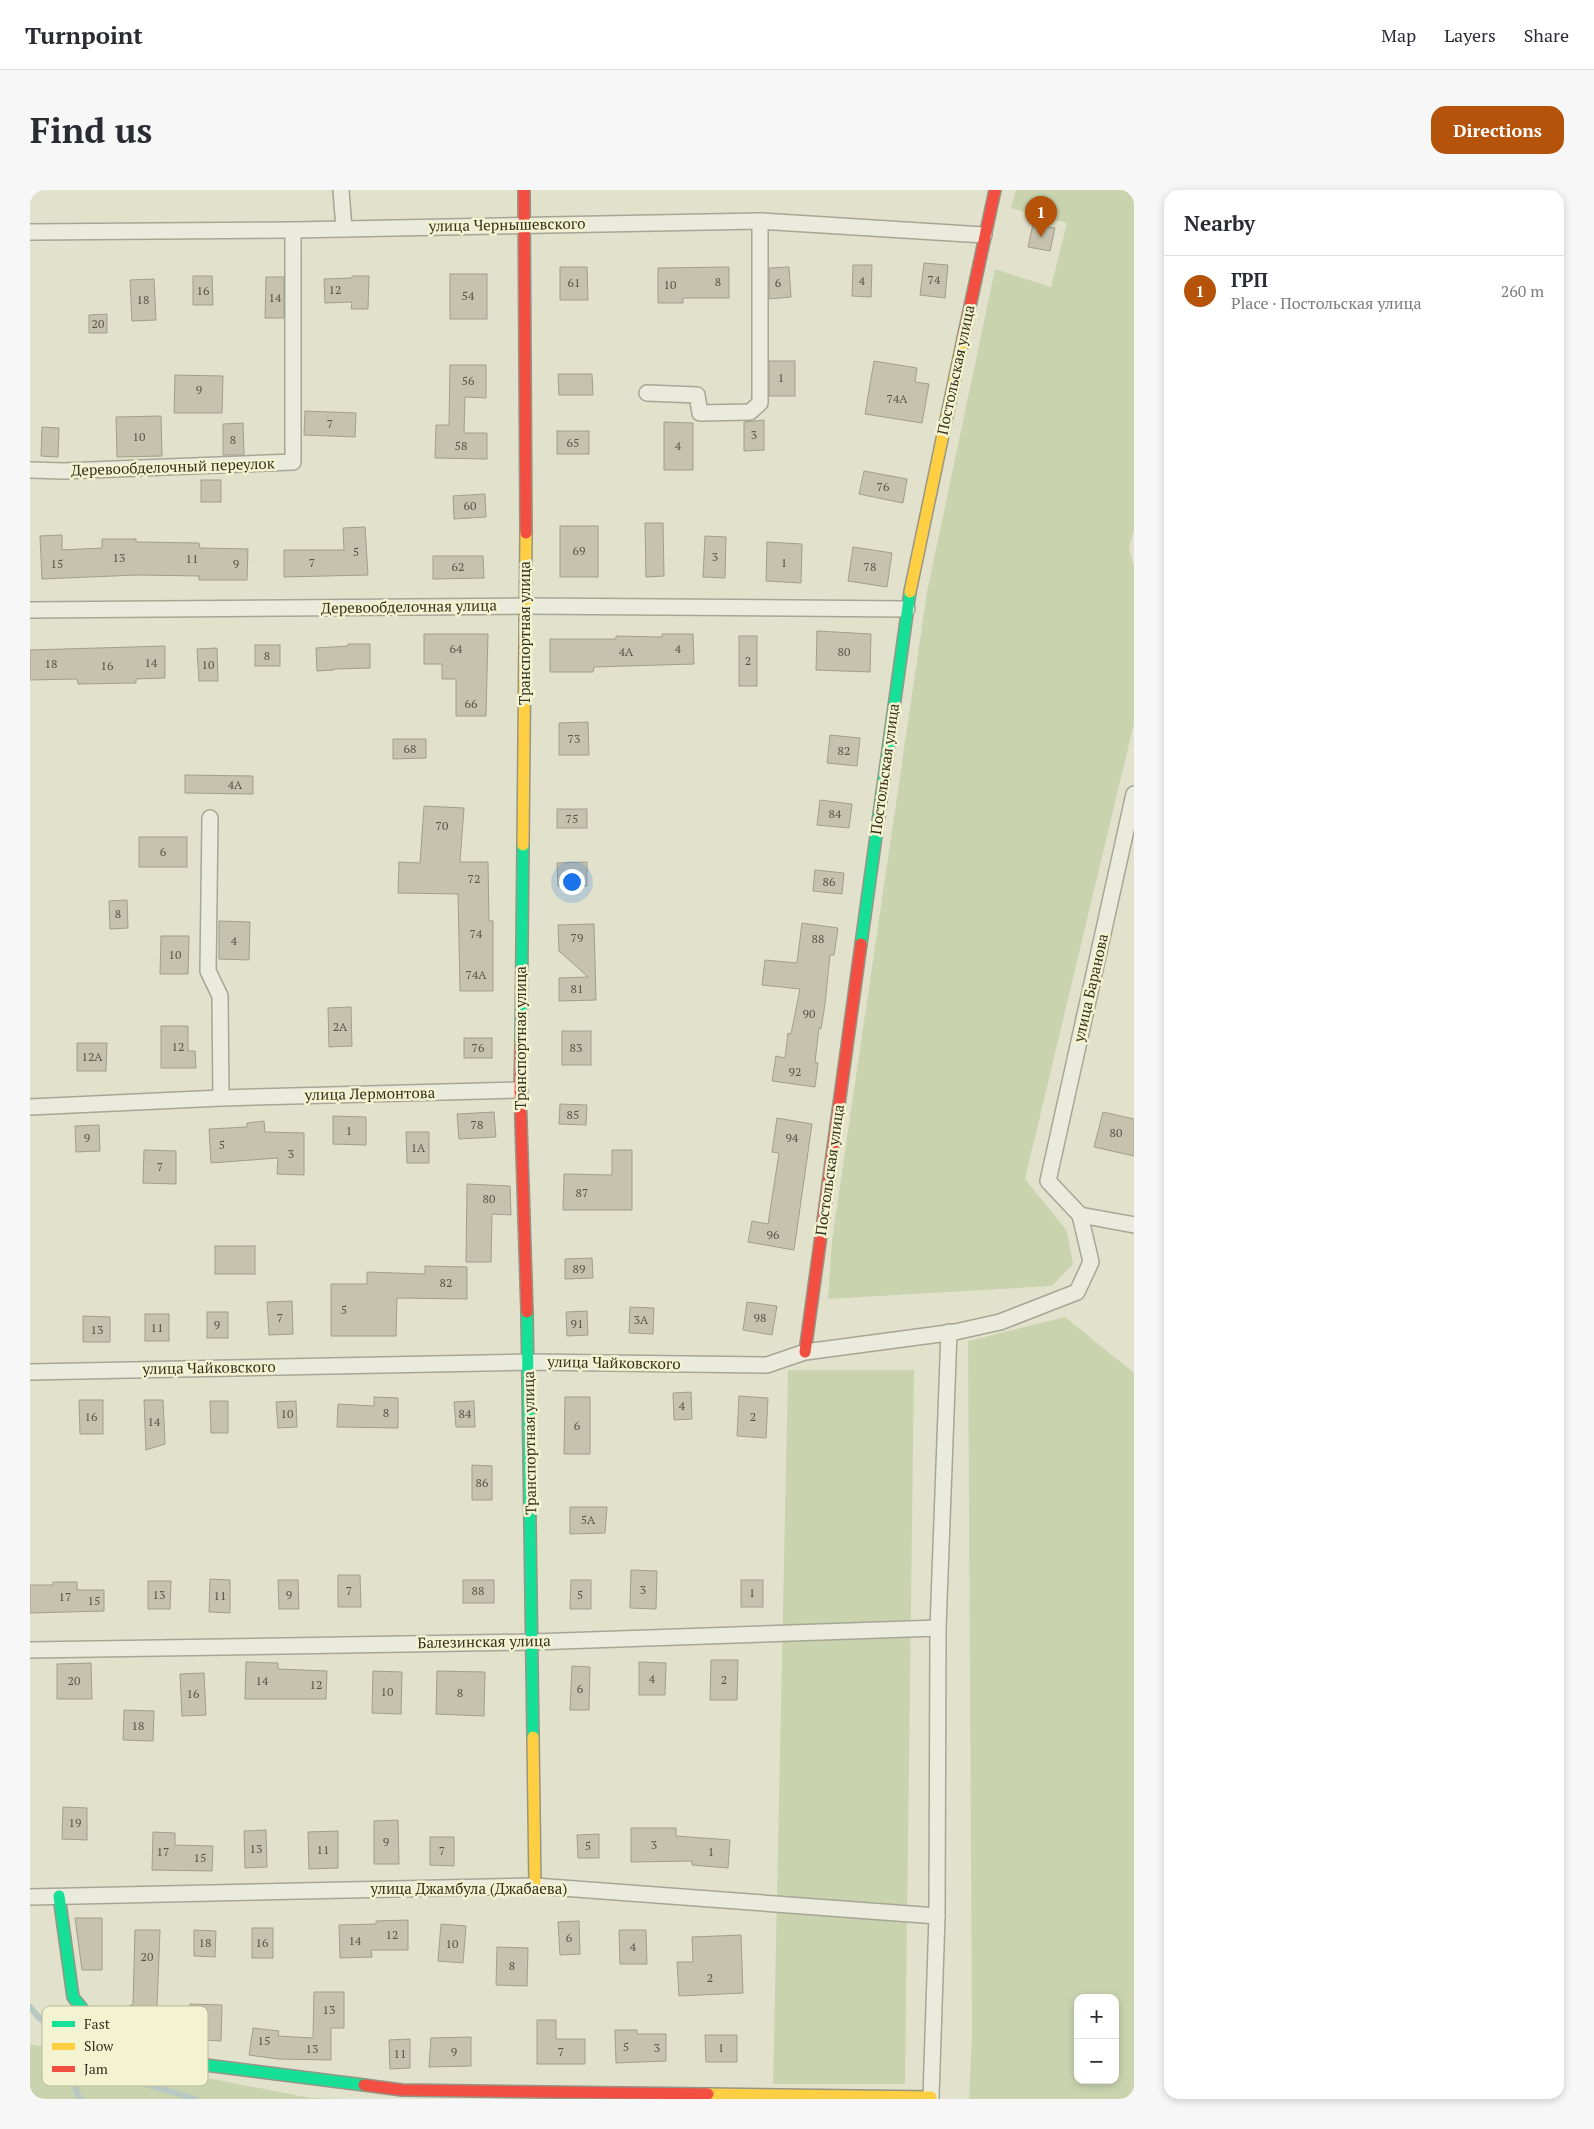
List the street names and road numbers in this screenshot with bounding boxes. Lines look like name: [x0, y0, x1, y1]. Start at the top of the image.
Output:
street label: улица Чернышевского: [427, 213, 586, 235]
street label: Постольская улица: [931, 303, 979, 437]
street label: Деревообделочный переулок: [71, 452, 276, 480]
street label: Транспортная улица: [514, 561, 534, 705]
street label: Деревообделочная улица: [321, 594, 498, 618]
street label: Постольская улица: [865, 702, 903, 836]
street label: улица Баранова: [1068, 931, 1112, 1045]
street label: Транспортная улица: [510, 966, 530, 1110]
street label: улица Лермонтова: [304, 1082, 436, 1104]
street label: Постольская улица: [810, 1103, 848, 1237]
street label: улица Чайковского: [546, 1351, 681, 1373]
street label: улица Чайковского: [141, 1356, 276, 1378]
street label: Транспортная улица: [518, 1370, 540, 1515]
street label: Балезинская улица: [417, 1630, 551, 1652]
street label: улица Джамбула (Джабаева): [370, 1878, 567, 1898]

